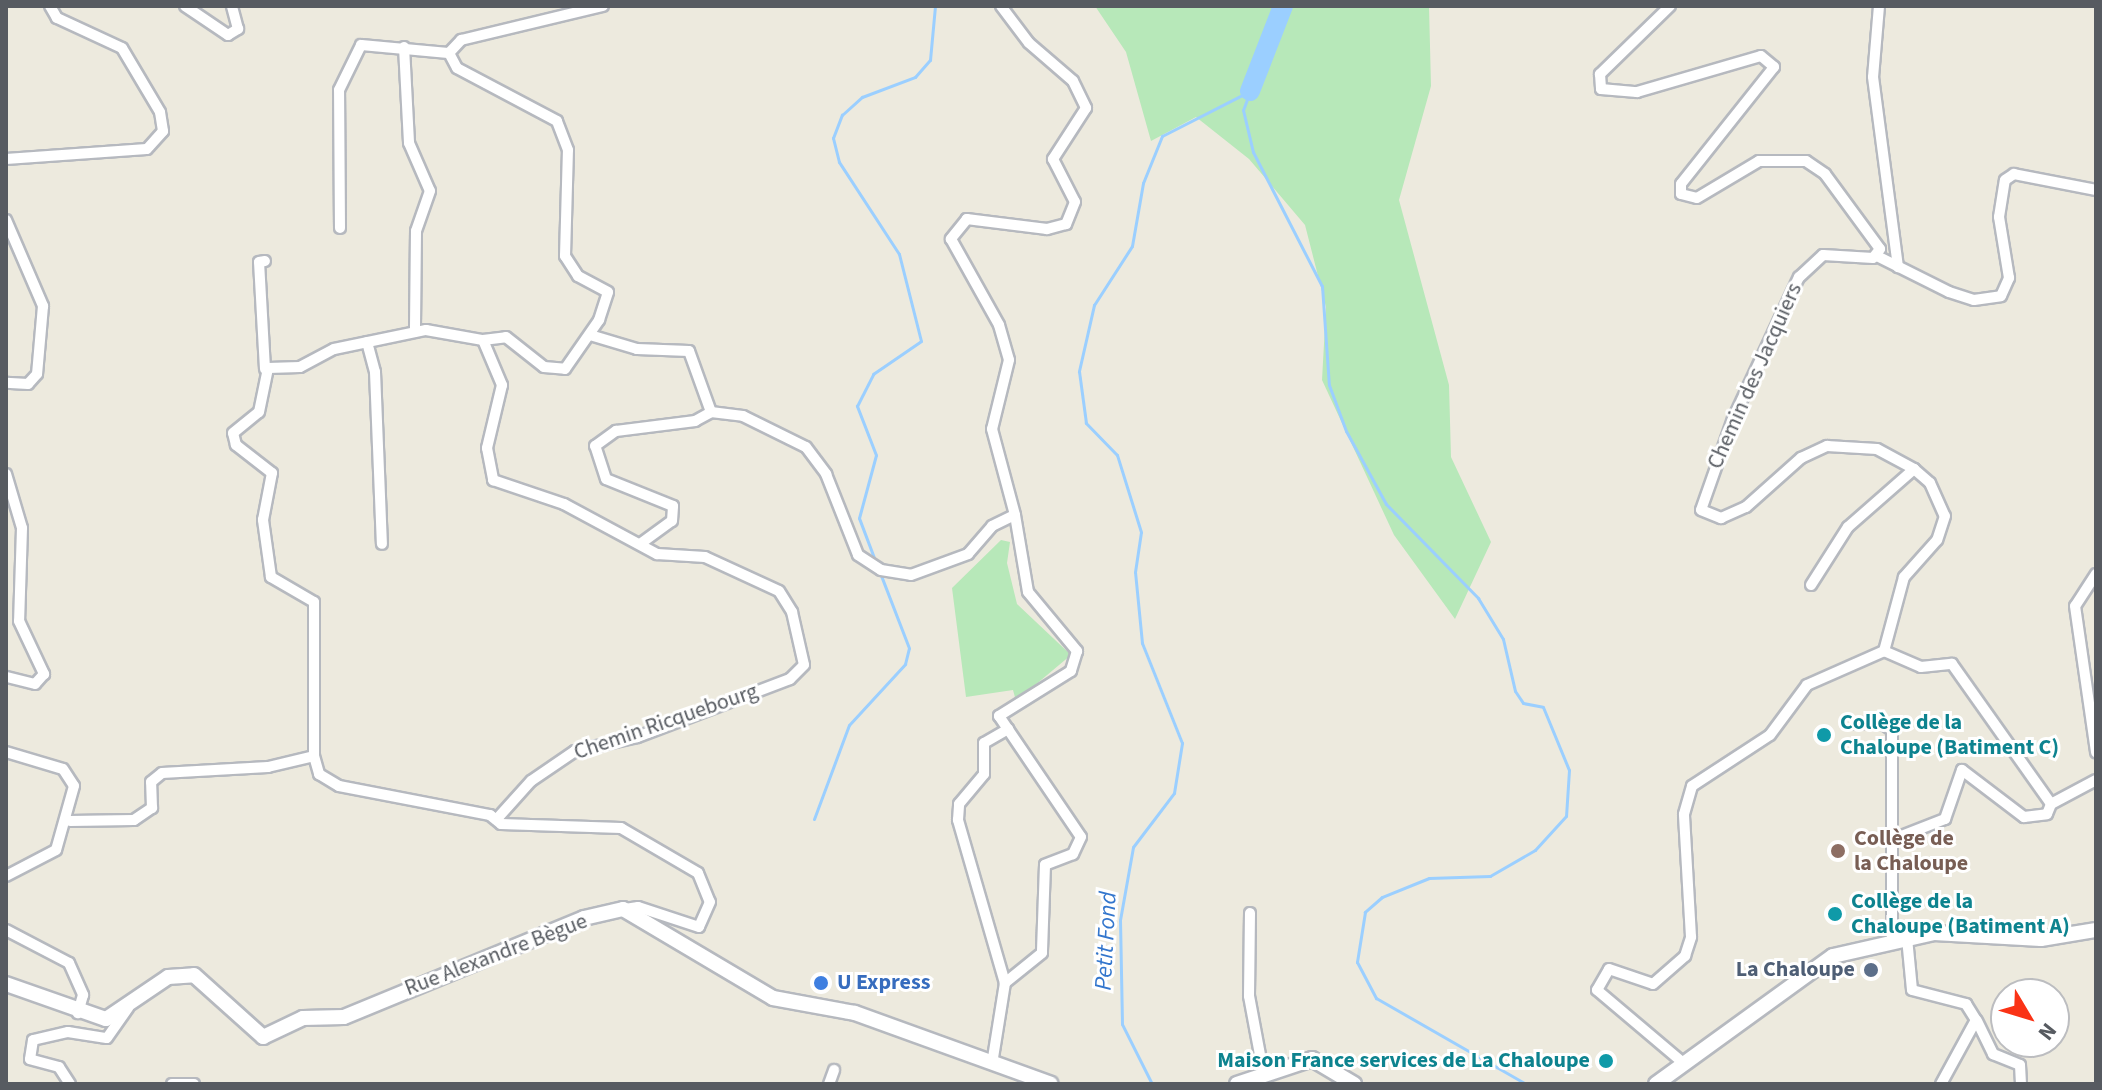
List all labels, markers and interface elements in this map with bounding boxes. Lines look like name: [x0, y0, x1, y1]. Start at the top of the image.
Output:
street label: Chemin des Jacquiers: [1702, 279, 1808, 473]
street label: Chemin Ricquebourg: [571, 678, 761, 766]
place label: Collège de la Chaloupe (Batiment C): [1840, 709, 2059, 760]
marker: Collège de la Chaloupe (Batiment C): [1815, 726, 1833, 744]
place label: Collège de la Chaloupe: [1854, 825, 1968, 876]
marker: Collège de la Chaloupe: [1829, 842, 1847, 860]
place label: Collège de la Chaloupe (Batiment A): [1851, 888, 2070, 940]
water label: Petit Fond: [1089, 891, 1123, 991]
marker: Collège de la Chaloupe (Batiment A): [1826, 905, 1844, 923]
street label: Rue Alexandre Bègue: [401, 908, 591, 1002]
place label: La Chaloupe: [1736, 957, 1855, 983]
marker: La Chaloupe: [1862, 961, 1880, 979]
place label: U Express: [837, 970, 930, 996]
marker: U Express: [812, 974, 830, 992]
north arrow: [1990, 978, 2070, 1058]
text: N: [2030, 1016, 2064, 1047]
place label: Maison France services de La Chaloupe: [1217, 1048, 1590, 1074]
marker: Maison France services de La Chaloupe: [1597, 1052, 1615, 1070]

